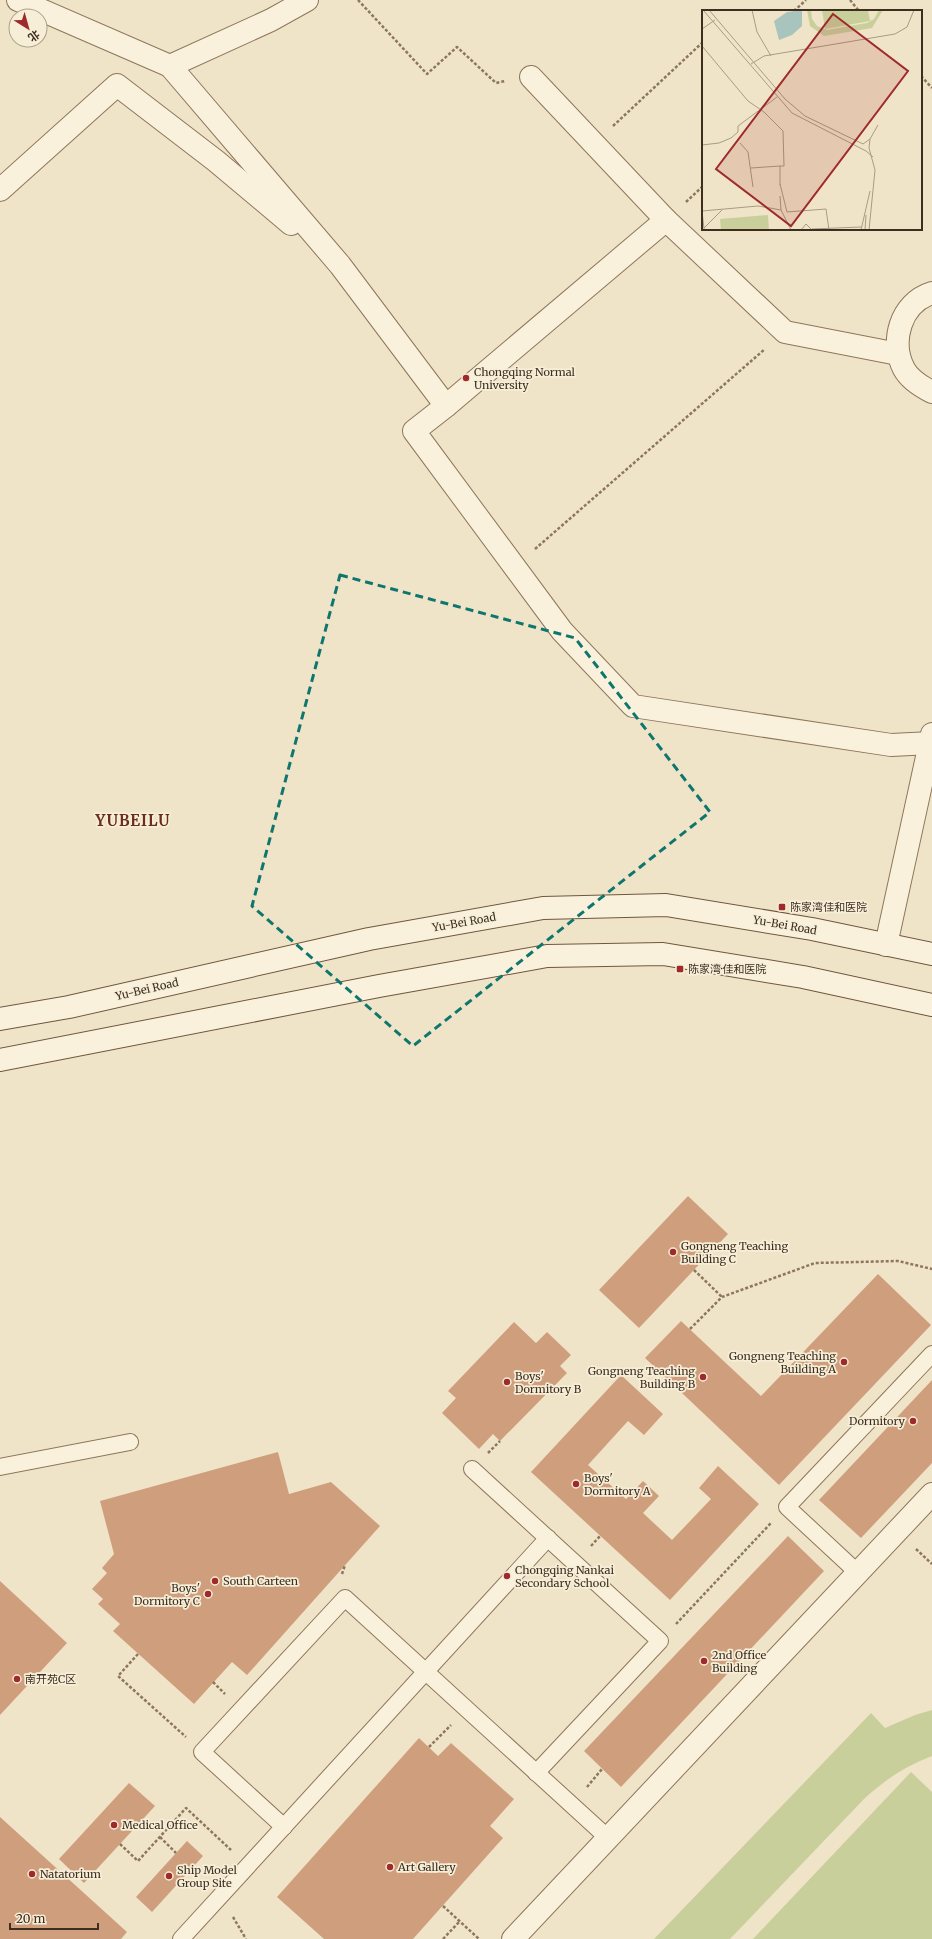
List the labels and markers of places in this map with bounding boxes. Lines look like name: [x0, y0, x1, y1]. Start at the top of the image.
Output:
place label: Chongqing Normal University: [474, 365, 576, 392]
marker: Chongqing Normal University: [461, 373, 471, 383]
place label: 陈家湾佳和医院: [790, 900, 867, 914]
marker: 陈家湾佳和医院: [777, 902, 787, 912]
place label: 陈家湾·佳和医院: [688, 962, 766, 976]
marker: 陈家湾·佳和医院: [675, 964, 685, 974]
place label: Gongneng Teaching Building C: [681, 1239, 788, 1266]
marker: Gongneng Teaching Building C: [668, 1247, 678, 1257]
place label: Gongneng Teaching Building A: [729, 1349, 836, 1376]
marker: Gongneng Teaching Building A: [839, 1357, 849, 1367]
place label: Gongneng Teaching Building B: [588, 1364, 696, 1391]
place label: Boys' Dormitory B: [515, 1369, 582, 1396]
marker: Gongneng Teaching Building B: [698, 1372, 708, 1382]
marker: Boys' Dormitory B: [502, 1377, 512, 1387]
place label: Dormitory: [849, 1414, 906, 1428]
marker: Dormitory: [908, 1416, 918, 1426]
place label: Boys' Dormitory A: [584, 1471, 651, 1498]
marker: Boys' Dormitory A: [571, 1479, 581, 1489]
place label: Chongqing Nankai Secondary School: [515, 1563, 614, 1590]
marker: Chongqing Nankai Secondary School: [502, 1571, 512, 1581]
place label: South Carteen: [223, 1574, 299, 1588]
marker: South Carteen: [210, 1576, 220, 1586]
place label: Boys' Dormitory C: [134, 1581, 200, 1608]
marker: Boys' Dormitory C: [203, 1589, 213, 1599]
place label: 2nd Office Building: [712, 1648, 767, 1675]
marker: 2nd Office Building: [699, 1656, 709, 1666]
place label: 南开苑C区: [25, 1672, 76, 1686]
marker: 南开苑C区: [12, 1674, 22, 1684]
place label: Medical Office: [122, 1818, 198, 1832]
marker: Medical Office: [109, 1820, 119, 1830]
place label: Art Gallery: [397, 1860, 456, 1874]
marker: Art Gallery: [385, 1862, 395, 1872]
place label: Ship Model Group Site: [177, 1863, 237, 1890]
place label: Natatorium: [40, 1867, 101, 1881]
marker: Natatorium: [27, 1869, 37, 1879]
marker: Ship Model Group Site: [164, 1871, 174, 1881]

